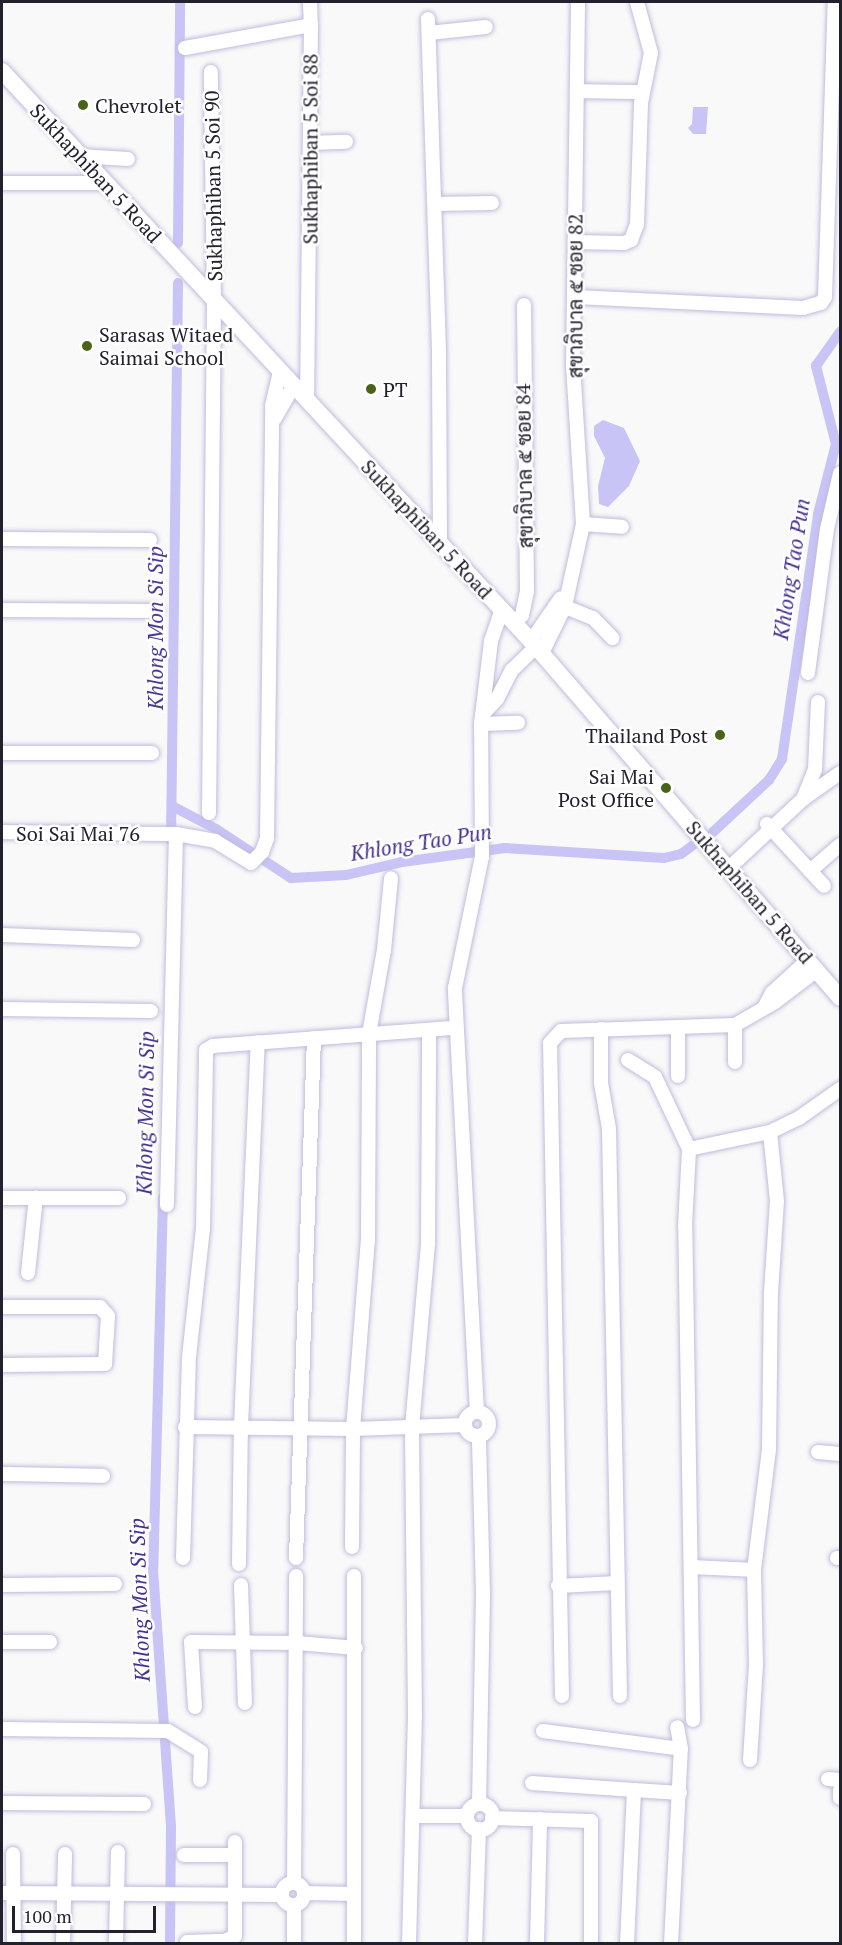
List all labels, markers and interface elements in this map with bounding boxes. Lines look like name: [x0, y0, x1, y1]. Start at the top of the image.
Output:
street label: Sukhaphiban 5 Soi 88: [298, 54, 322, 244]
street label: Sukhaphiban 5 Soi 90: [199, 90, 227, 282]
place label: Chevrolet: [95, 93, 182, 117]
marker: Chevrolet: [76, 98, 90, 112]
street label: Sukhaphiban 5 Road: [25, 99, 167, 247]
street label: สุขาภิบาล ๕ ซอย 82: [563, 214, 587, 378]
place label: Sarasas Witaed Saimai School: [99, 322, 233, 369]
marker: Sarasas Witaed Saimai School: [80, 339, 94, 353]
place label: PT: [383, 377, 407, 401]
marker: PT: [364, 382, 378, 396]
street label: สุขาภิบาล ๕ ซอย 84: [511, 383, 537, 549]
street label: Sukhaphiban 5 Road: [356, 455, 498, 603]
water label: Khlong Tao Pun: [767, 497, 815, 641]
water label: Khlong Mon Si Sip: [142, 546, 168, 710]
place label: Thailand Post: [585, 723, 708, 747]
marker: Thailand Post: [713, 728, 727, 742]
place label: Sai Mai Post Office: [558, 765, 654, 812]
marker: Sai Mai Post Office: [659, 781, 673, 795]
street label: Sukhaphiban 5 Road: [681, 816, 819, 968]
water label: Khlong Tao Pun: [349, 818, 493, 866]
street label: Soi Sai Mai 76: [16, 821, 140, 845]
water label: Khlong Mon Si Sip: [131, 1031, 159, 1195]
water label: Khlong Mon Si Sip: [124, 1518, 154, 1682]
scale bar: [15, 1894, 159, 1932]
text: 100 m: [23, 1904, 72, 1928]

